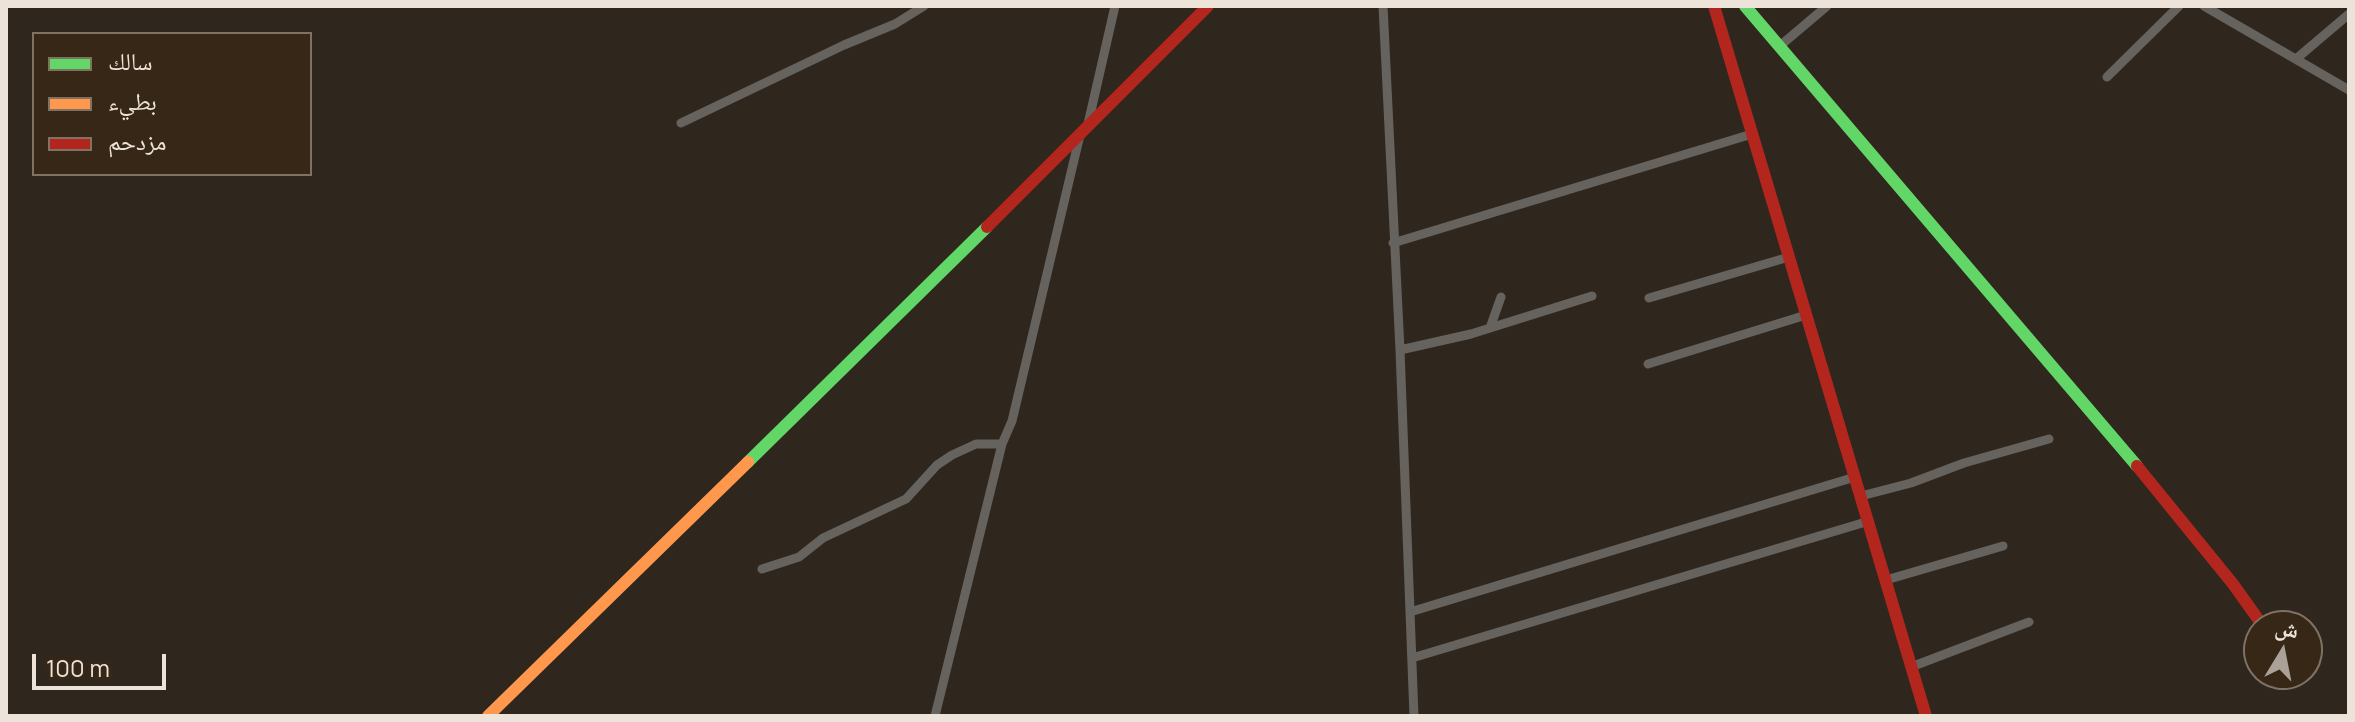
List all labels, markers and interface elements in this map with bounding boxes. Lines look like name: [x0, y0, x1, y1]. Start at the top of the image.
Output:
legend: [32, 32, 312, 176]
text: سالك: [108, 44, 153, 77]
text: بطيء: [108, 84, 157, 117]
text: مزدحم: [108, 124, 167, 157]
north arrow: [2243, 610, 2323, 690]
text: ش: [2273, 612, 2301, 645]
scale bar: [36, 638, 170, 688]
text: 100 m: [46, 651, 110, 684]

